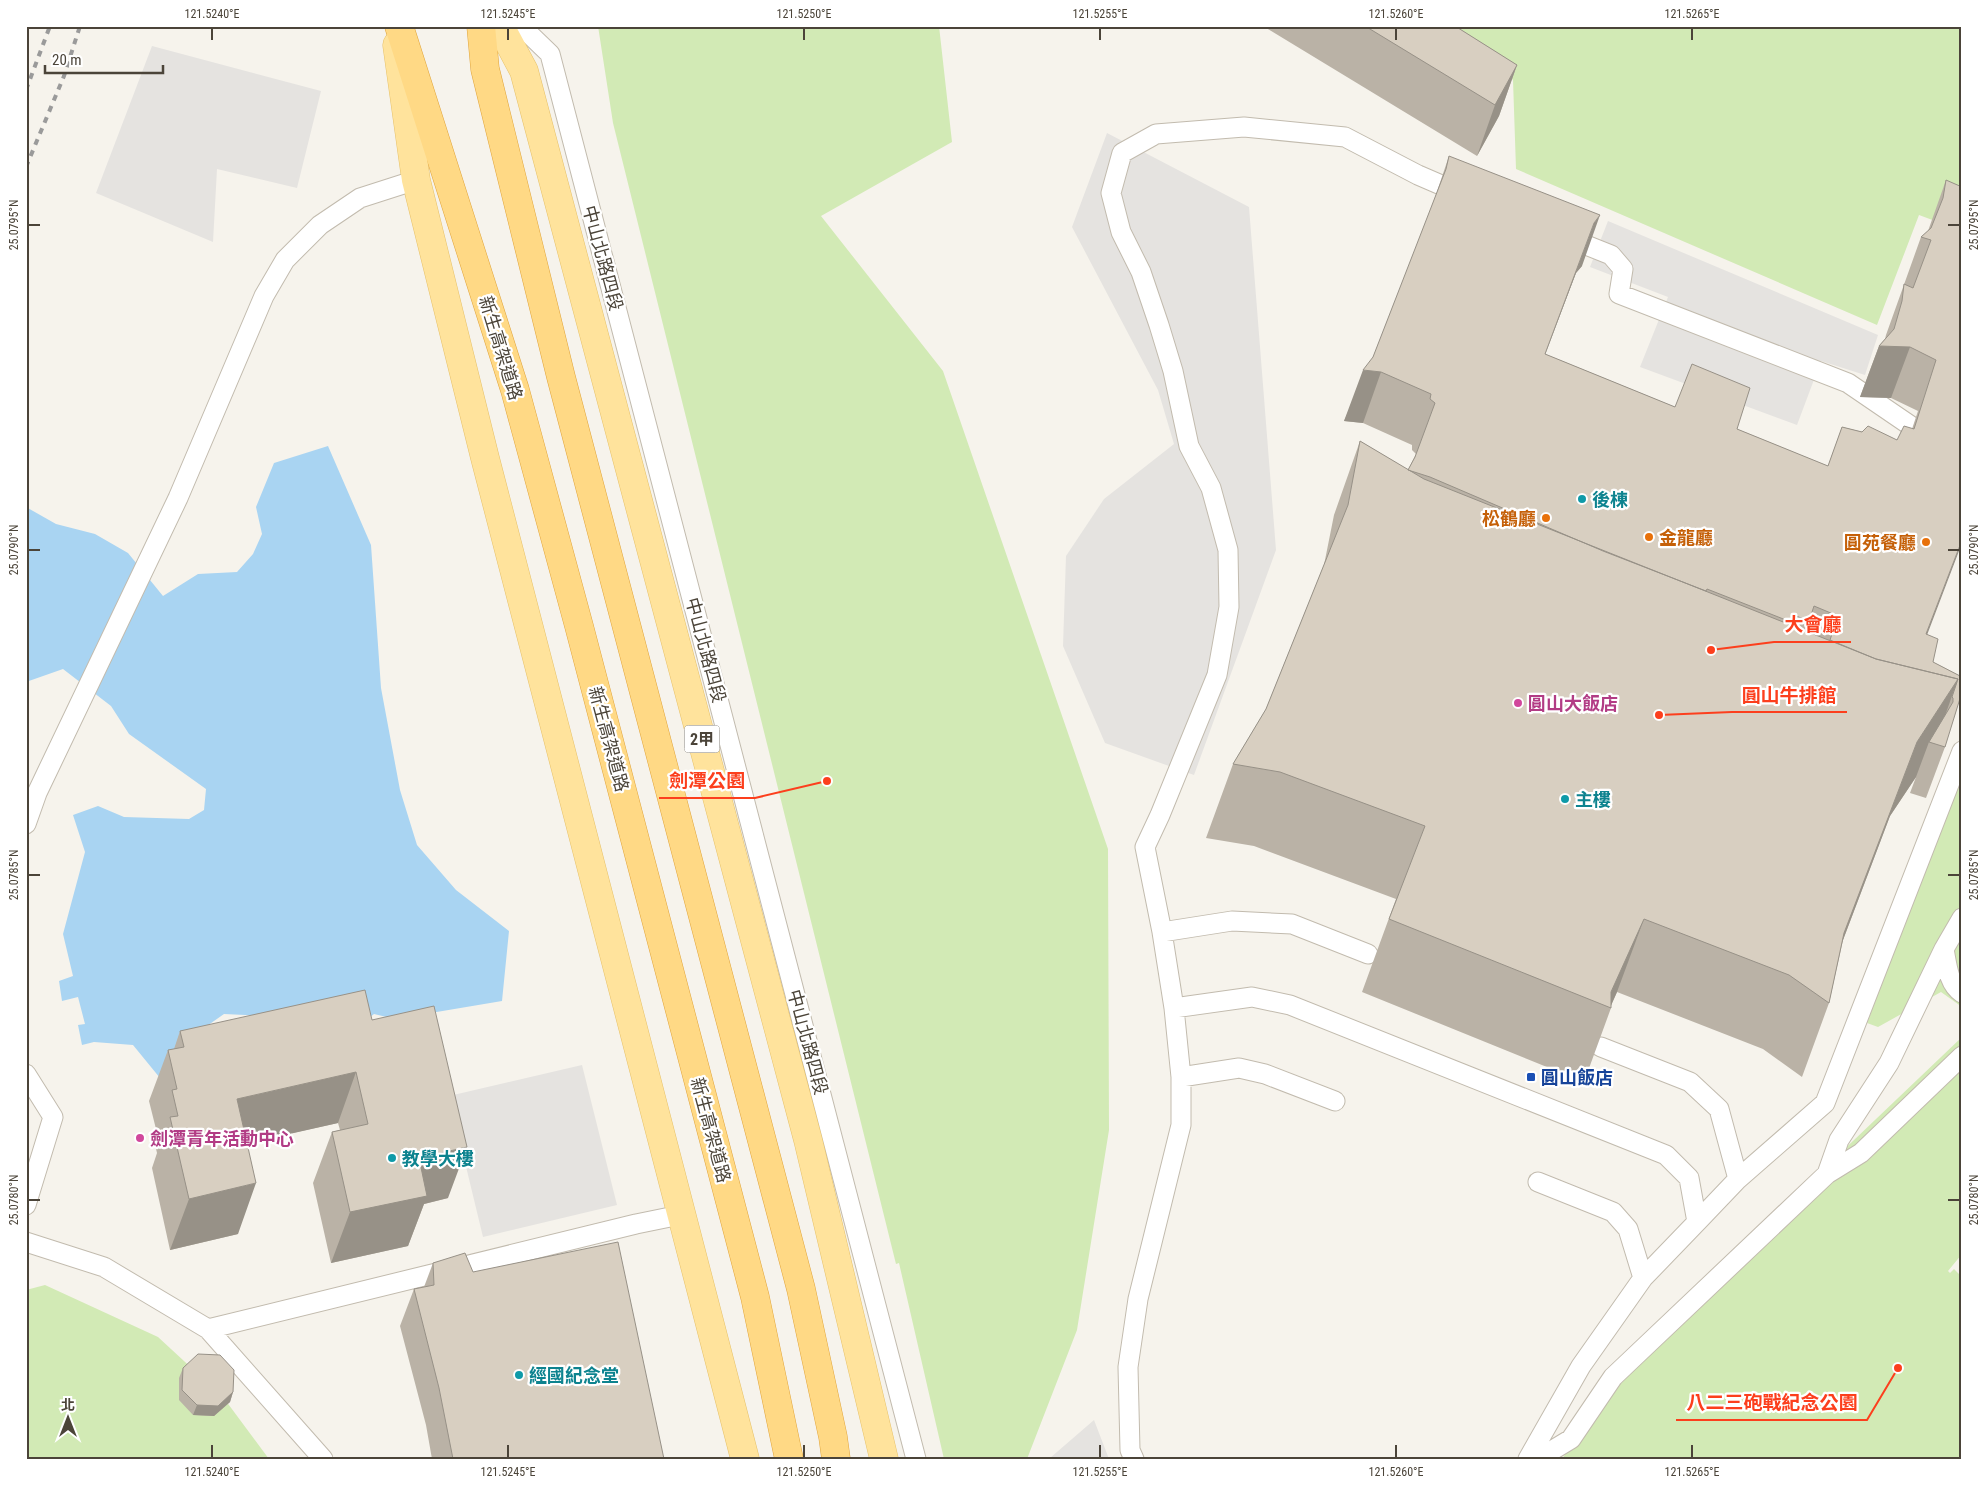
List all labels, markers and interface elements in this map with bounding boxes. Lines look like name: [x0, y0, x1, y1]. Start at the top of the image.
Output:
text: 121.5240°E: [184, 7, 240, 21]
text: 121.5245°E: [480, 7, 536, 21]
text: 121.5250°E: [776, 7, 832, 21]
text: 121.5255°E: [1072, 7, 1128, 21]
text: 121.5260°E: [1368, 7, 1424, 21]
text: 121.5265°E: [1664, 7, 1720, 21]
scale bar: [45, 42, 162, 74]
text: 20 m: [52, 51, 82, 69]
text: 25.0795°N: [7, 200, 21, 250]
text: 25.0795°N: [1967, 200, 1981, 250]
street label: 中山北路四段: [579, 203, 627, 313]
street label: 新生高架道路: [475, 293, 527, 403]
place label: 後棟: [1592, 489, 1628, 510]
marker: 後棟: [1576, 493, 1588, 505]
place label: 松鶴廳: [1482, 508, 1536, 529]
marker: 松鶴廳: [1540, 512, 1552, 524]
text: 25.0790°N: [7, 525, 21, 575]
text: 25.0790°N: [1967, 525, 1981, 575]
place label: 金龍廳: [1659, 527, 1713, 548]
marker: 金龍廳: [1643, 531, 1655, 543]
place label: 圓苑餐廳: [1844, 532, 1916, 553]
marker: 圓苑餐廳: [1920, 536, 1932, 548]
street label: 中山北路四段: [682, 595, 730, 705]
callout: 大會廳: [1774, 608, 1851, 642]
text: 大會廳: [1784, 613, 1842, 636]
callout: 圓山牛排館: [1732, 678, 1847, 712]
street label: 新生高架道路: [585, 684, 633, 794]
text: 圓山牛排館: [1741, 684, 1837, 707]
place label: 圓山大飯店: [1528, 693, 1618, 714]
marker: 圓山大飯店: [1512, 697, 1524, 709]
road number: 2甲: [684, 726, 720, 752]
callout: 劍潭公園: [659, 764, 755, 798]
text: 劍潭公園: [669, 769, 745, 792]
place label: 主樓: [1575, 789, 1611, 810]
marker: 主樓: [1559, 793, 1571, 805]
text: 25.0785°N: [7, 850, 21, 900]
text: 25.0785°N: [1967, 850, 1981, 900]
street label: 中山北路四段: [784, 987, 832, 1097]
place label: 圓山飯店: [1541, 1067, 1613, 1088]
marker: 圓山飯店: [1525, 1071, 1537, 1083]
street label: 新生高架道路: [687, 1075, 735, 1185]
place label: 劍潭青年活動中心: [150, 1128, 294, 1149]
marker: 劍潭青年活動中心: [134, 1132, 146, 1144]
place label: 教學大樓: [402, 1148, 474, 1169]
marker: 教學大樓: [386, 1152, 398, 1164]
text: 25.0780°N: [7, 1175, 21, 1225]
text: 25.0780°N: [1967, 1175, 1981, 1225]
place label: 經國紀念堂: [529, 1365, 619, 1386]
marker: 經國紀念堂: [513, 1369, 525, 1381]
callout: 八二三砲戰紀念公園: [1676, 1386, 1867, 1420]
text: 八二三砲戰紀念公園: [1686, 1391, 1858, 1414]
north arrow: [42, 1392, 92, 1442]
text: 北: [61, 1397, 75, 1413]
text: 121.5240°E: [184, 1465, 240, 1479]
text: 121.5245°E: [480, 1465, 536, 1479]
text: 121.5250°E: [776, 1465, 832, 1479]
text: 121.5255°E: [1072, 1465, 1128, 1479]
text: 121.5260°E: [1368, 1465, 1424, 1479]
text: 121.5265°E: [1664, 1465, 1720, 1479]

